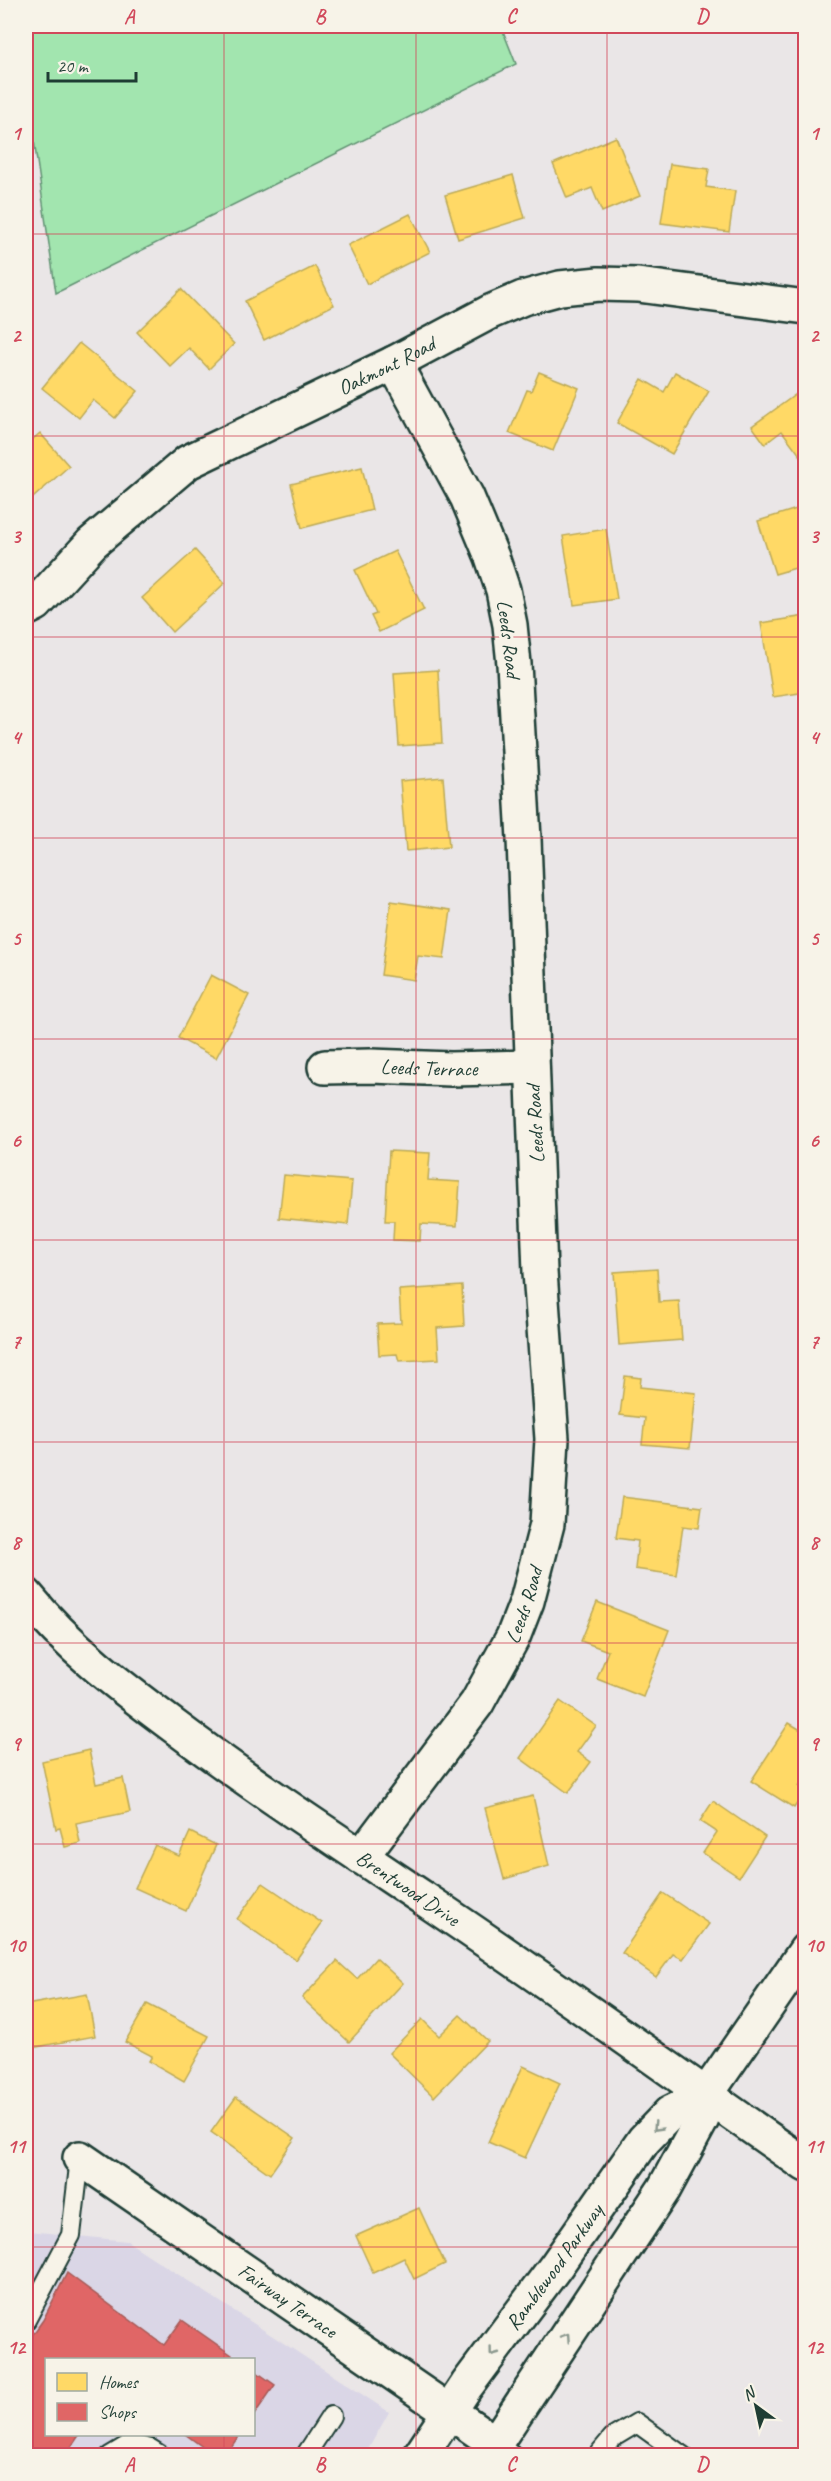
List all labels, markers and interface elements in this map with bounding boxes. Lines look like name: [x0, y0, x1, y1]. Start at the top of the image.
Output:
text: A: [124, 4, 136, 29]
text: B: [315, 4, 327, 29]
text: C: [506, 4, 518, 29]
text: D: [696, 4, 710, 29]
scale bar: [48, 45, 136, 83]
text: 20 m: [57, 55, 90, 77]
text: 1: [12, 121, 23, 146]
text: 1: [810, 121, 821, 146]
text: 2: [12, 323, 23, 348]
text: 2: [810, 323, 821, 348]
street label: Oakmont Road: [334, 329, 443, 401]
text: 3: [12, 524, 23, 549]
text: 3: [810, 524, 821, 549]
street label: Leeds Road: [491, 599, 527, 682]
text: 4: [12, 725, 24, 750]
text: 4: [810, 725, 822, 750]
text: 5: [12, 926, 23, 951]
text: 5: [810, 926, 821, 951]
street label: Leeds Terrace: [380, 1053, 479, 1082]
street label: Leeds Road: [520, 1081, 550, 1164]
text: 6: [11, 1128, 22, 1153]
text: 6: [809, 1128, 820, 1153]
text: 7: [12, 1329, 23, 1354]
text: 7: [810, 1329, 821, 1354]
text: 8: [12, 1530, 24, 1555]
text: 8: [810, 1530, 822, 1555]
street label: Leeds Road: [499, 1562, 549, 1648]
text: 9: [12, 1731, 23, 1756]
text: 9: [810, 1731, 821, 1756]
street label: Brentwood Drive: [352, 1844, 466, 1932]
text: 10: [7, 1933, 27, 1958]
text: 10: [805, 1933, 825, 1958]
one-way arrow: [653, 2120, 664, 2130]
text: 11: [7, 2134, 27, 2159]
text: 11: [805, 2134, 825, 2159]
street label: Ramblewood Parkway: [500, 2197, 610, 2335]
street label: Fairway Terrace: [233, 2258, 343, 2344]
one-way arrow: [559, 2333, 570, 2344]
text: 12: [7, 2335, 27, 2360]
text: 12: [805, 2335, 825, 2360]
one-way arrow: [489, 2345, 500, 2356]
legend: [45, 2358, 255, 2436]
text: Homes: [99, 2371, 139, 2393]
north arrow: [726, 2376, 786, 2436]
text: N: [739, 2381, 761, 2405]
text: Shops: [99, 2401, 138, 2423]
text: A: [124, 2452, 136, 2477]
text: B: [315, 2452, 327, 2477]
text: C: [506, 2452, 518, 2477]
text: D: [696, 2452, 710, 2477]

